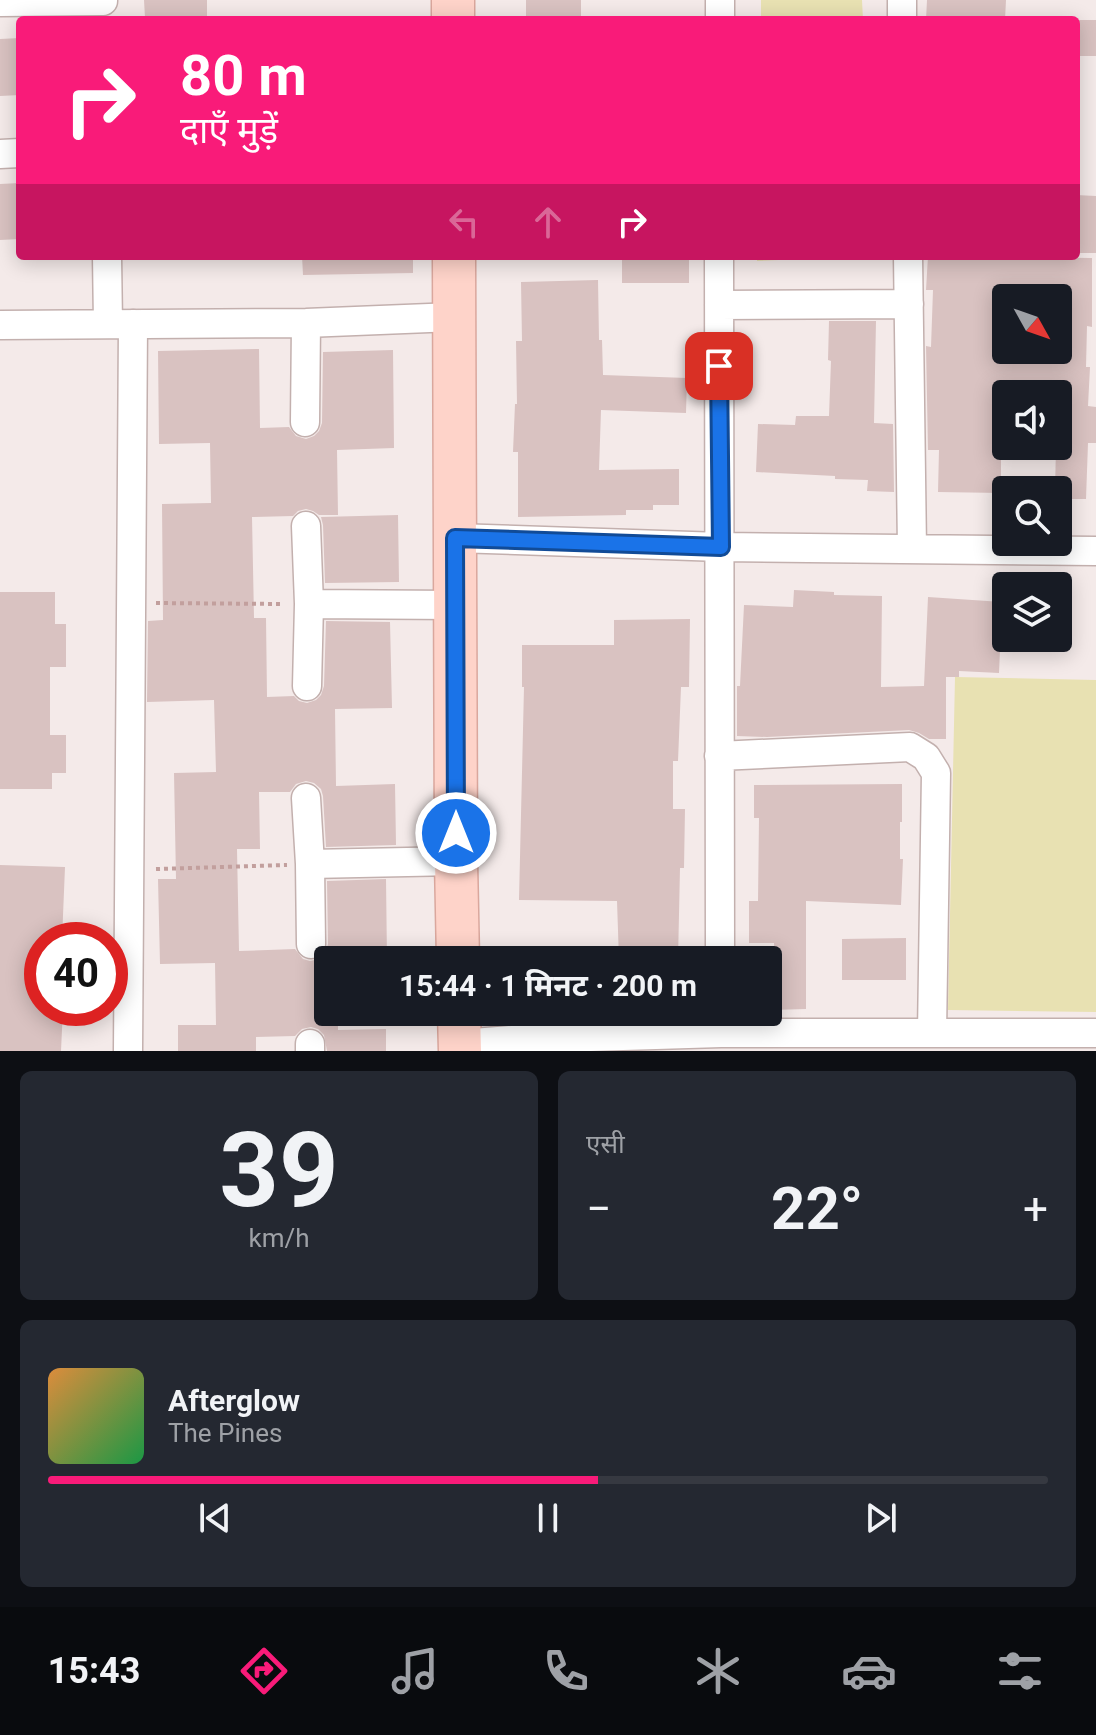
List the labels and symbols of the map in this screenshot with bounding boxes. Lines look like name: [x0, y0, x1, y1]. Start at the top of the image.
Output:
north arrow: [992, 284, 1072, 364]
pin: [685, 332, 753, 400]
position arrow: [414, 791, 498, 875]
speed limit sign: 40: [24, 922, 128, 1026]

